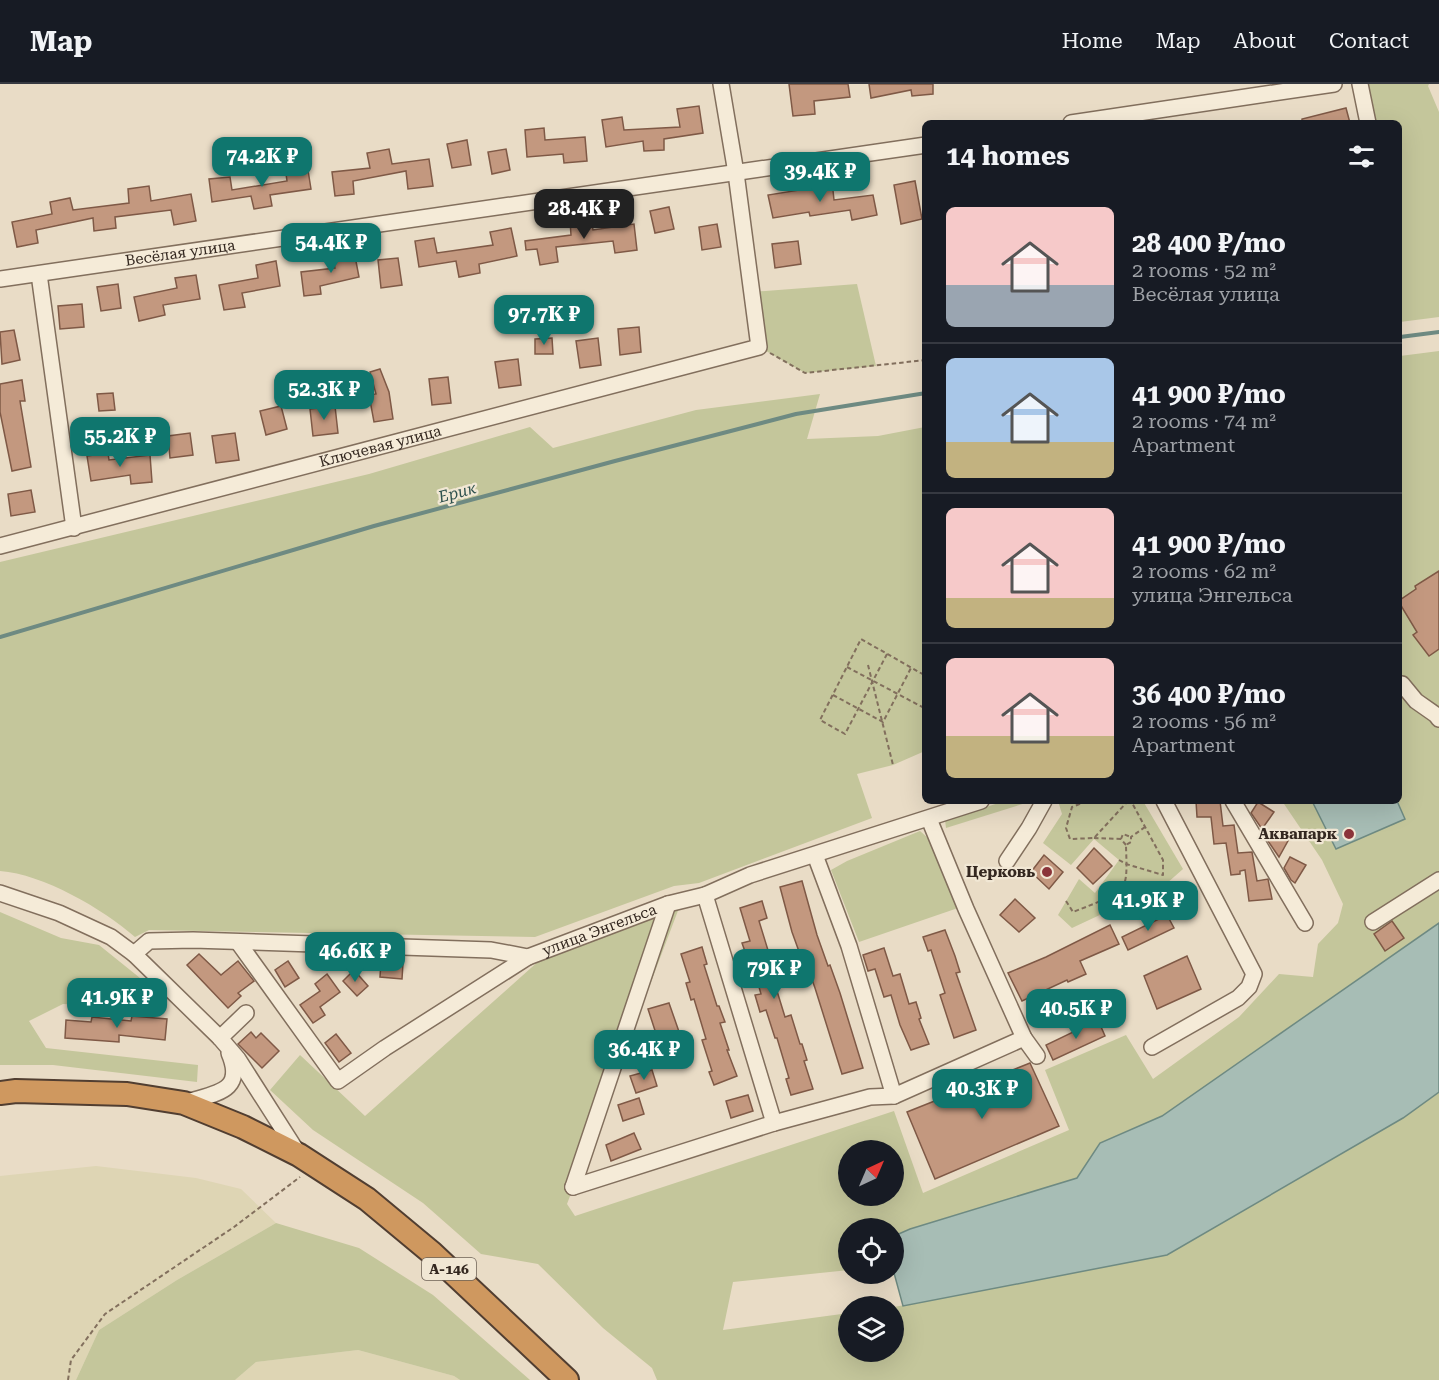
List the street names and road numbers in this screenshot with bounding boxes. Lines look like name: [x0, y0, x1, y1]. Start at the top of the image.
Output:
street label: Весёлая улица: [124, 236, 236, 270]
street label: Ключевая улица: [317, 422, 443, 471]
street label: улица Энгельса: [540, 900, 659, 960]
road number: А-146: [422, 1258, 476, 1280]

